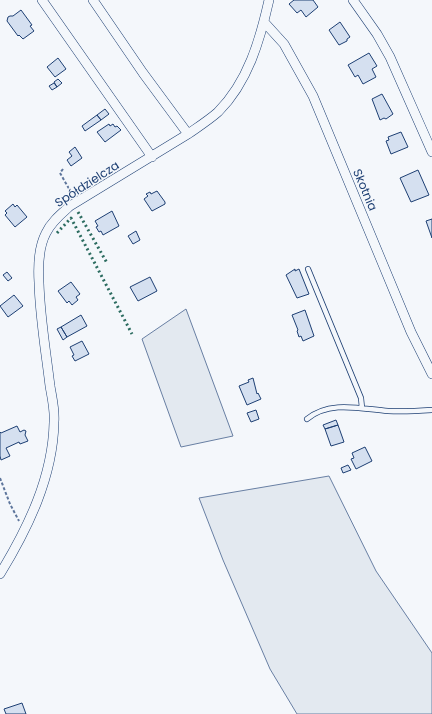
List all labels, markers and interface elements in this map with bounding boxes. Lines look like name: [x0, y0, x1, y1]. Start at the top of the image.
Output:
street label: Spółdzielcza: [51, 156, 122, 211]
street label: Skotnia: [349, 166, 382, 213]

